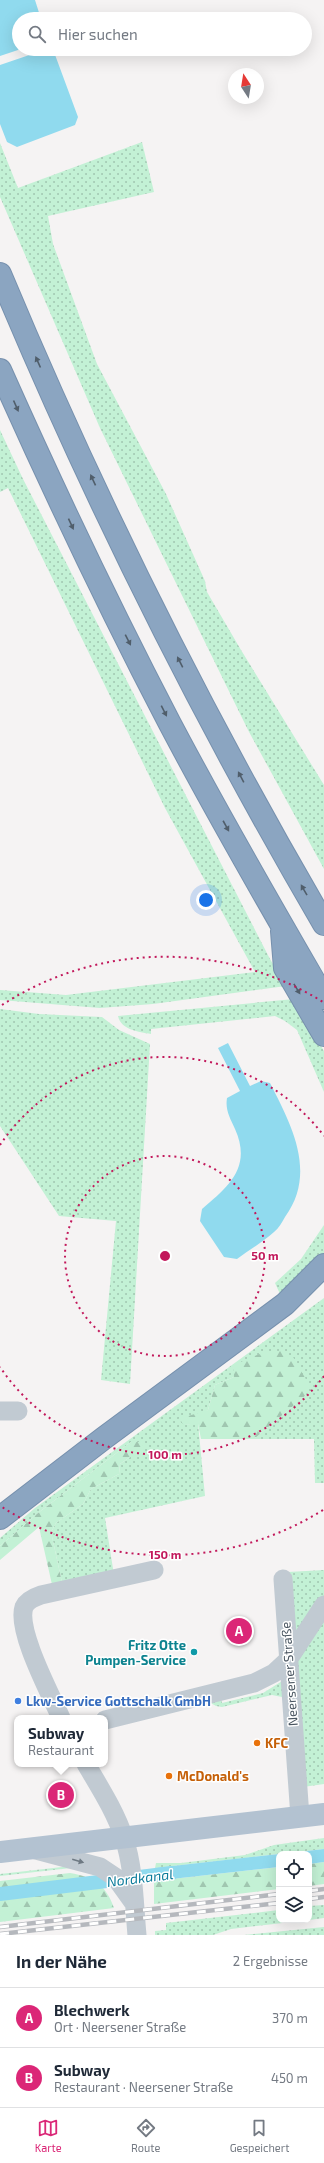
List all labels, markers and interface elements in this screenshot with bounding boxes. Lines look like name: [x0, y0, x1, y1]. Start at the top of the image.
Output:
search box: [12, 12, 312, 56]
icon: search: [26, 23, 48, 45]
text: Hier suchen: [58, 25, 138, 43]
north arrow: [228, 68, 264, 104]
one-way arrow: [35, 356, 42, 368]
one-way arrow: [13, 400, 19, 411]
one-way arrow: [89, 474, 95, 486]
one-way arrow: [68, 518, 74, 529]
one-way arrow: [125, 635, 131, 646]
one-way arrow: [177, 656, 183, 668]
one-way arrow: [161, 706, 167, 717]
one-way arrow: [238, 771, 244, 783]
one-way arrow: [223, 820, 229, 831]
one-way arrow: [301, 884, 308, 896]
your location: [196, 890, 216, 910]
one-way arrow: [293, 984, 301, 994]
text: 50 m: [251, 1248, 279, 1262]
centre of rings: [158, 1249, 172, 1263]
text: 100 m: [148, 1447, 182, 1461]
text: 150 m: [149, 1547, 181, 1561]
pin: A: [226, 1616, 252, 1646]
street label: Neersener Straße: [277, 1621, 301, 1727]
place label: Fritz Otte Pumpen-Service: [85, 1637, 186, 1668]
marker: Fritz Otte Pumpen-Service: [189, 1647, 199, 1657]
place label: Lkw-Service Gottschalk GmbH: [26, 1693, 211, 1709]
marker: Lkw-Service Gottschalk GmbH: [13, 1696, 23, 1706]
popup: [14, 1715, 108, 1767]
text: Subway: [28, 1724, 84, 1742]
place label: KFC: [265, 1735, 288, 1751]
marker: KFC: [252, 1738, 262, 1748]
text: Restaurant: [28, 1742, 94, 1758]
place label: McDonald's: [177, 1768, 249, 1784]
marker: McDonald's: [164, 1771, 174, 1781]
pin: B: [48, 1780, 74, 1810]
map controls: [276, 1851, 312, 1923]
button: locate: [276, 1851, 312, 1887]
one-way arrow: [73, 1858, 85, 1864]
water label: Nordkanal: [106, 1865, 174, 1890]
button: layers: [276, 1887, 312, 1923]
text: In der Nähe: [16, 1951, 107, 1971]
text: 2 Ergebnisse: [233, 1953, 308, 1969]
text: Blechwerk: [54, 2001, 130, 2019]
text: A: [25, 2010, 33, 2026]
text: 370 m: [272, 2010, 308, 2026]
text: Ort · Neersener Straße: [54, 2019, 186, 2035]
text: Subway: [54, 2061, 110, 2079]
text: B: [25, 2070, 33, 2086]
text: 450 m: [271, 2070, 308, 2086]
text: Restaurant · Neersener Straße: [54, 2079, 233, 2095]
tab: Karte: [35, 2117, 62, 2154]
tab: Route: [131, 2117, 160, 2154]
tab: Gespeichert: [230, 2117, 289, 2154]

